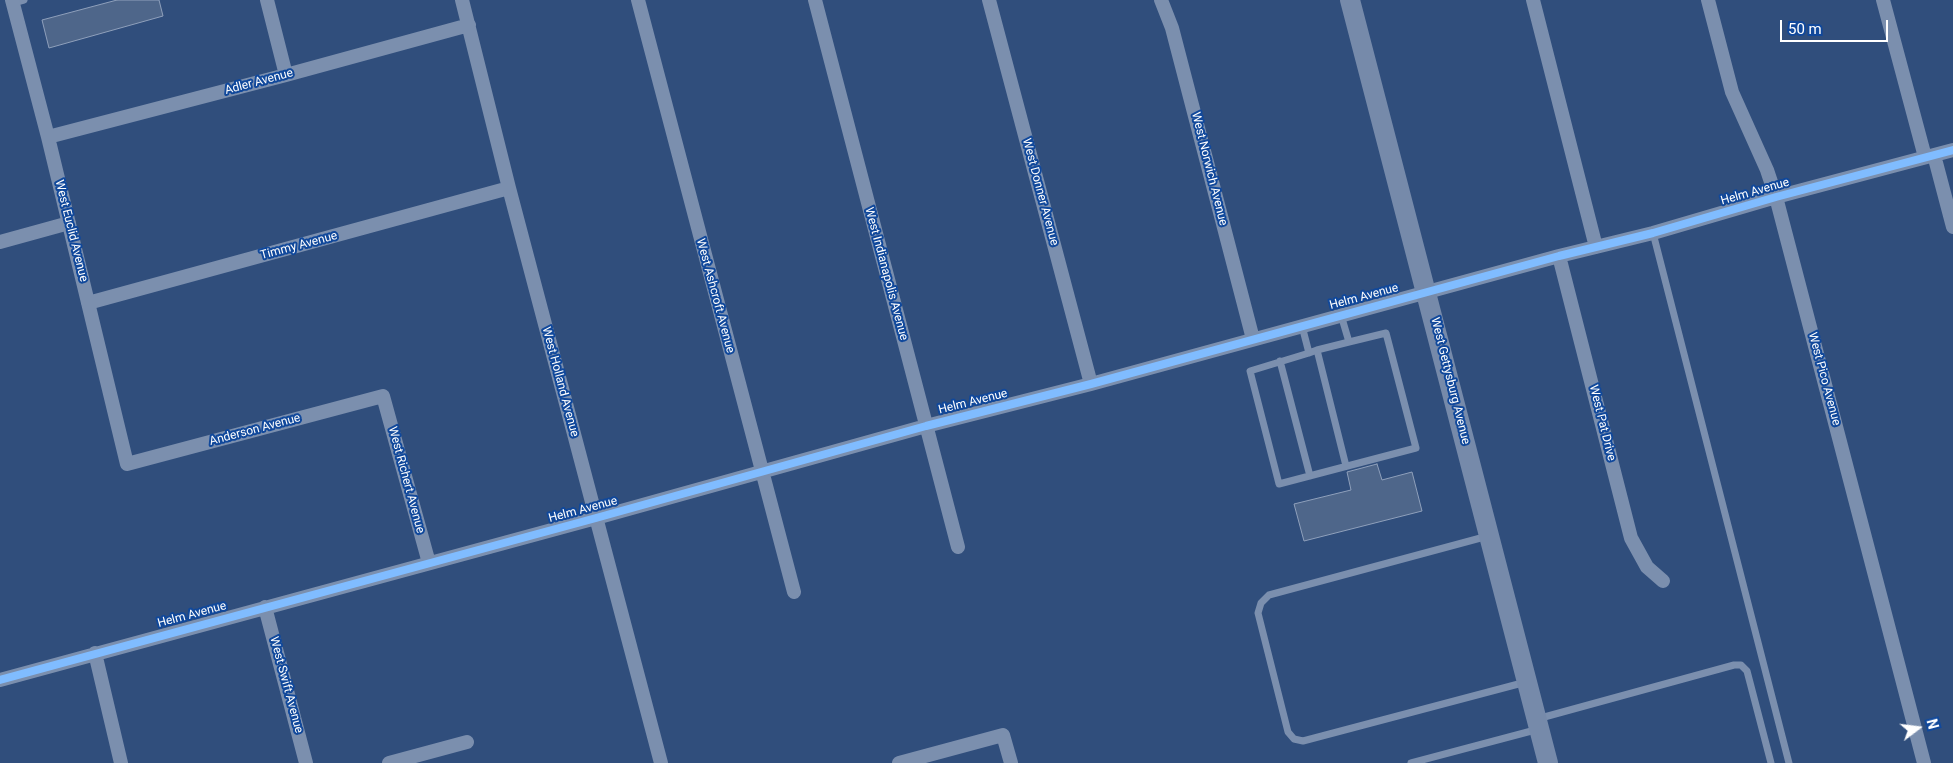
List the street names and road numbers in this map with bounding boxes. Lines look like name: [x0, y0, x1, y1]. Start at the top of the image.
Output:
street label: Adler Avenue: [223, 66, 295, 98]
street label: West Norwich Avenue: [1188, 111, 1230, 227]
street label: West Donner Avenue: [1019, 137, 1061, 247]
street label: Helm Avenue: [1719, 175, 1791, 209]
street label: West Euclid Avenue: [51, 179, 91, 283]
street label: West Indianapolis Avenue: [861, 206, 911, 342]
street label: Timmy Avenue: [259, 229, 339, 263]
street label: West Ashcroft Avenue: [693, 237, 737, 355]
street label: Helm Avenue: [1328, 281, 1400, 313]
street label: West Gettysburg Avenue: [1427, 316, 1473, 446]
street label: West Holland Avenue: [538, 325, 582, 439]
street label: West Pico Avenue: [1805, 331, 1843, 427]
street label: West Pat Drive: [1586, 384, 1618, 462]
street label: Helm Avenue: [937, 386, 1009, 418]
street label: Anderson Avenue: [208, 411, 302, 449]
street label: West Richert Avenue: [385, 425, 427, 535]
street label: Helm Avenue: [547, 494, 619, 526]
street label: Helm Avenue: [156, 599, 228, 631]
street label: West Swift Avenue: [266, 635, 306, 735]

